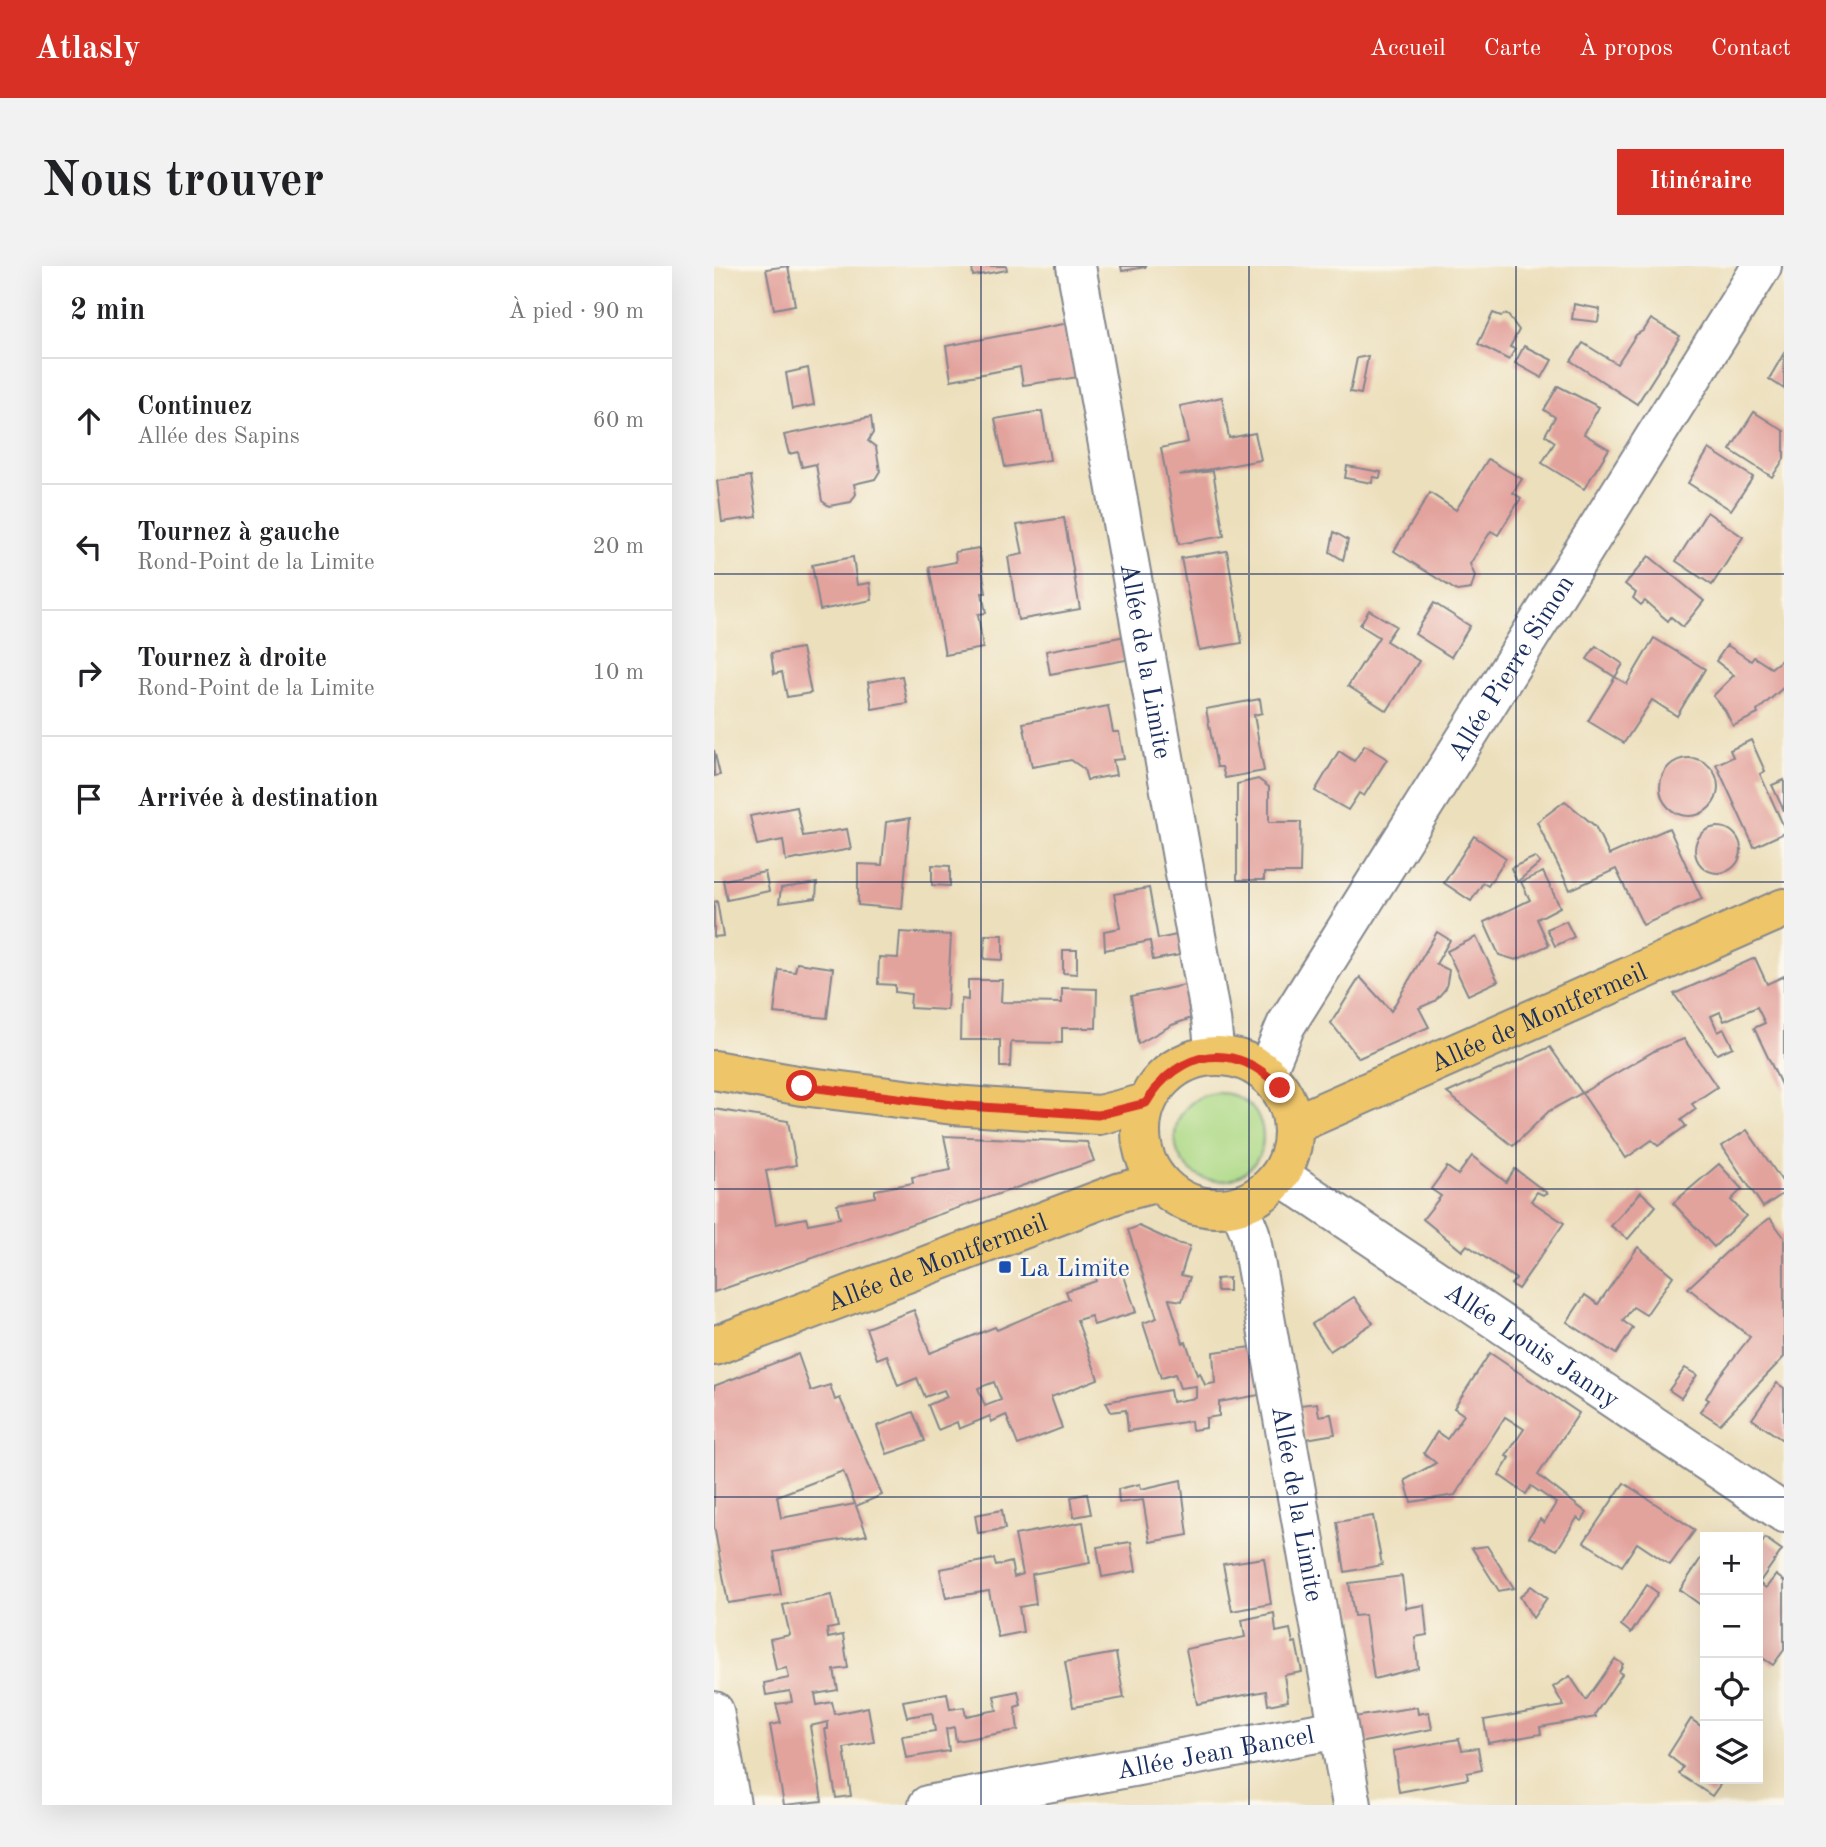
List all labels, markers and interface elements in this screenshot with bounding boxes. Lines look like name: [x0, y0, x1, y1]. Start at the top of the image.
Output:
text: Atlasly: [35, 33, 140, 66]
text: Accueil: [1370, 37, 1446, 61]
text: Carte: [1484, 37, 1541, 61]
text: À propos: [1579, 37, 1673, 61]
text: Contact: [1711, 37, 1791, 61]
button: Itinéraire: [1617, 149, 1784, 215]
text: Nous trouver: [42, 158, 324, 207]
text: 2 min: [70, 296, 145, 326]
text: À pied · 90 m: [509, 300, 644, 323]
text: Continuez: [137, 394, 252, 420]
icon: ahead: [70, 402, 108, 440]
text: 60 m: [593, 409, 644, 432]
text: Allée des Sapins: [137, 425, 300, 448]
text: Tournez à gauche: [137, 520, 340, 546]
icon: left: [70, 528, 108, 566]
text: 20 m: [593, 535, 644, 558]
text: Rond-Point de la Limite: [137, 551, 375, 574]
street label: Allée de la Limite: [1114, 561, 1175, 761]
street label: Allée Pierre Simon: [1444, 571, 1580, 766]
text: Tournez à droite: [137, 646, 327, 672]
icon: right: [70, 654, 108, 692]
text: 10 m: [593, 661, 644, 684]
text: Rond-Point de la Limite: [137, 677, 375, 700]
icon: arrive: [70, 780, 108, 818]
text: Arrivée à destination: [137, 786, 379, 812]
street label: Allée de Montfermeil: [1427, 959, 1651, 1078]
route start: [786, 1070, 817, 1101]
route end: [1264, 1072, 1295, 1103]
street label: Allée de Montfermeil: [823, 1210, 1051, 1317]
place label: La Limite: [1019, 1256, 1130, 1282]
marker: La Limite: [997, 1259, 1013, 1275]
street label: Allée Louis Janny: [1440, 1279, 1624, 1414]
street label: Allée de la Limite: [1266, 1404, 1326, 1604]
map controls: [1700, 1532, 1763, 1784]
button: +: [1700, 1532, 1763, 1595]
button: −: [1700, 1595, 1763, 1658]
button: locate: [1700, 1658, 1763, 1721]
button: layers: [1700, 1721, 1763, 1784]
street label: Allée Jean Bancel: [1115, 1723, 1316, 1785]

